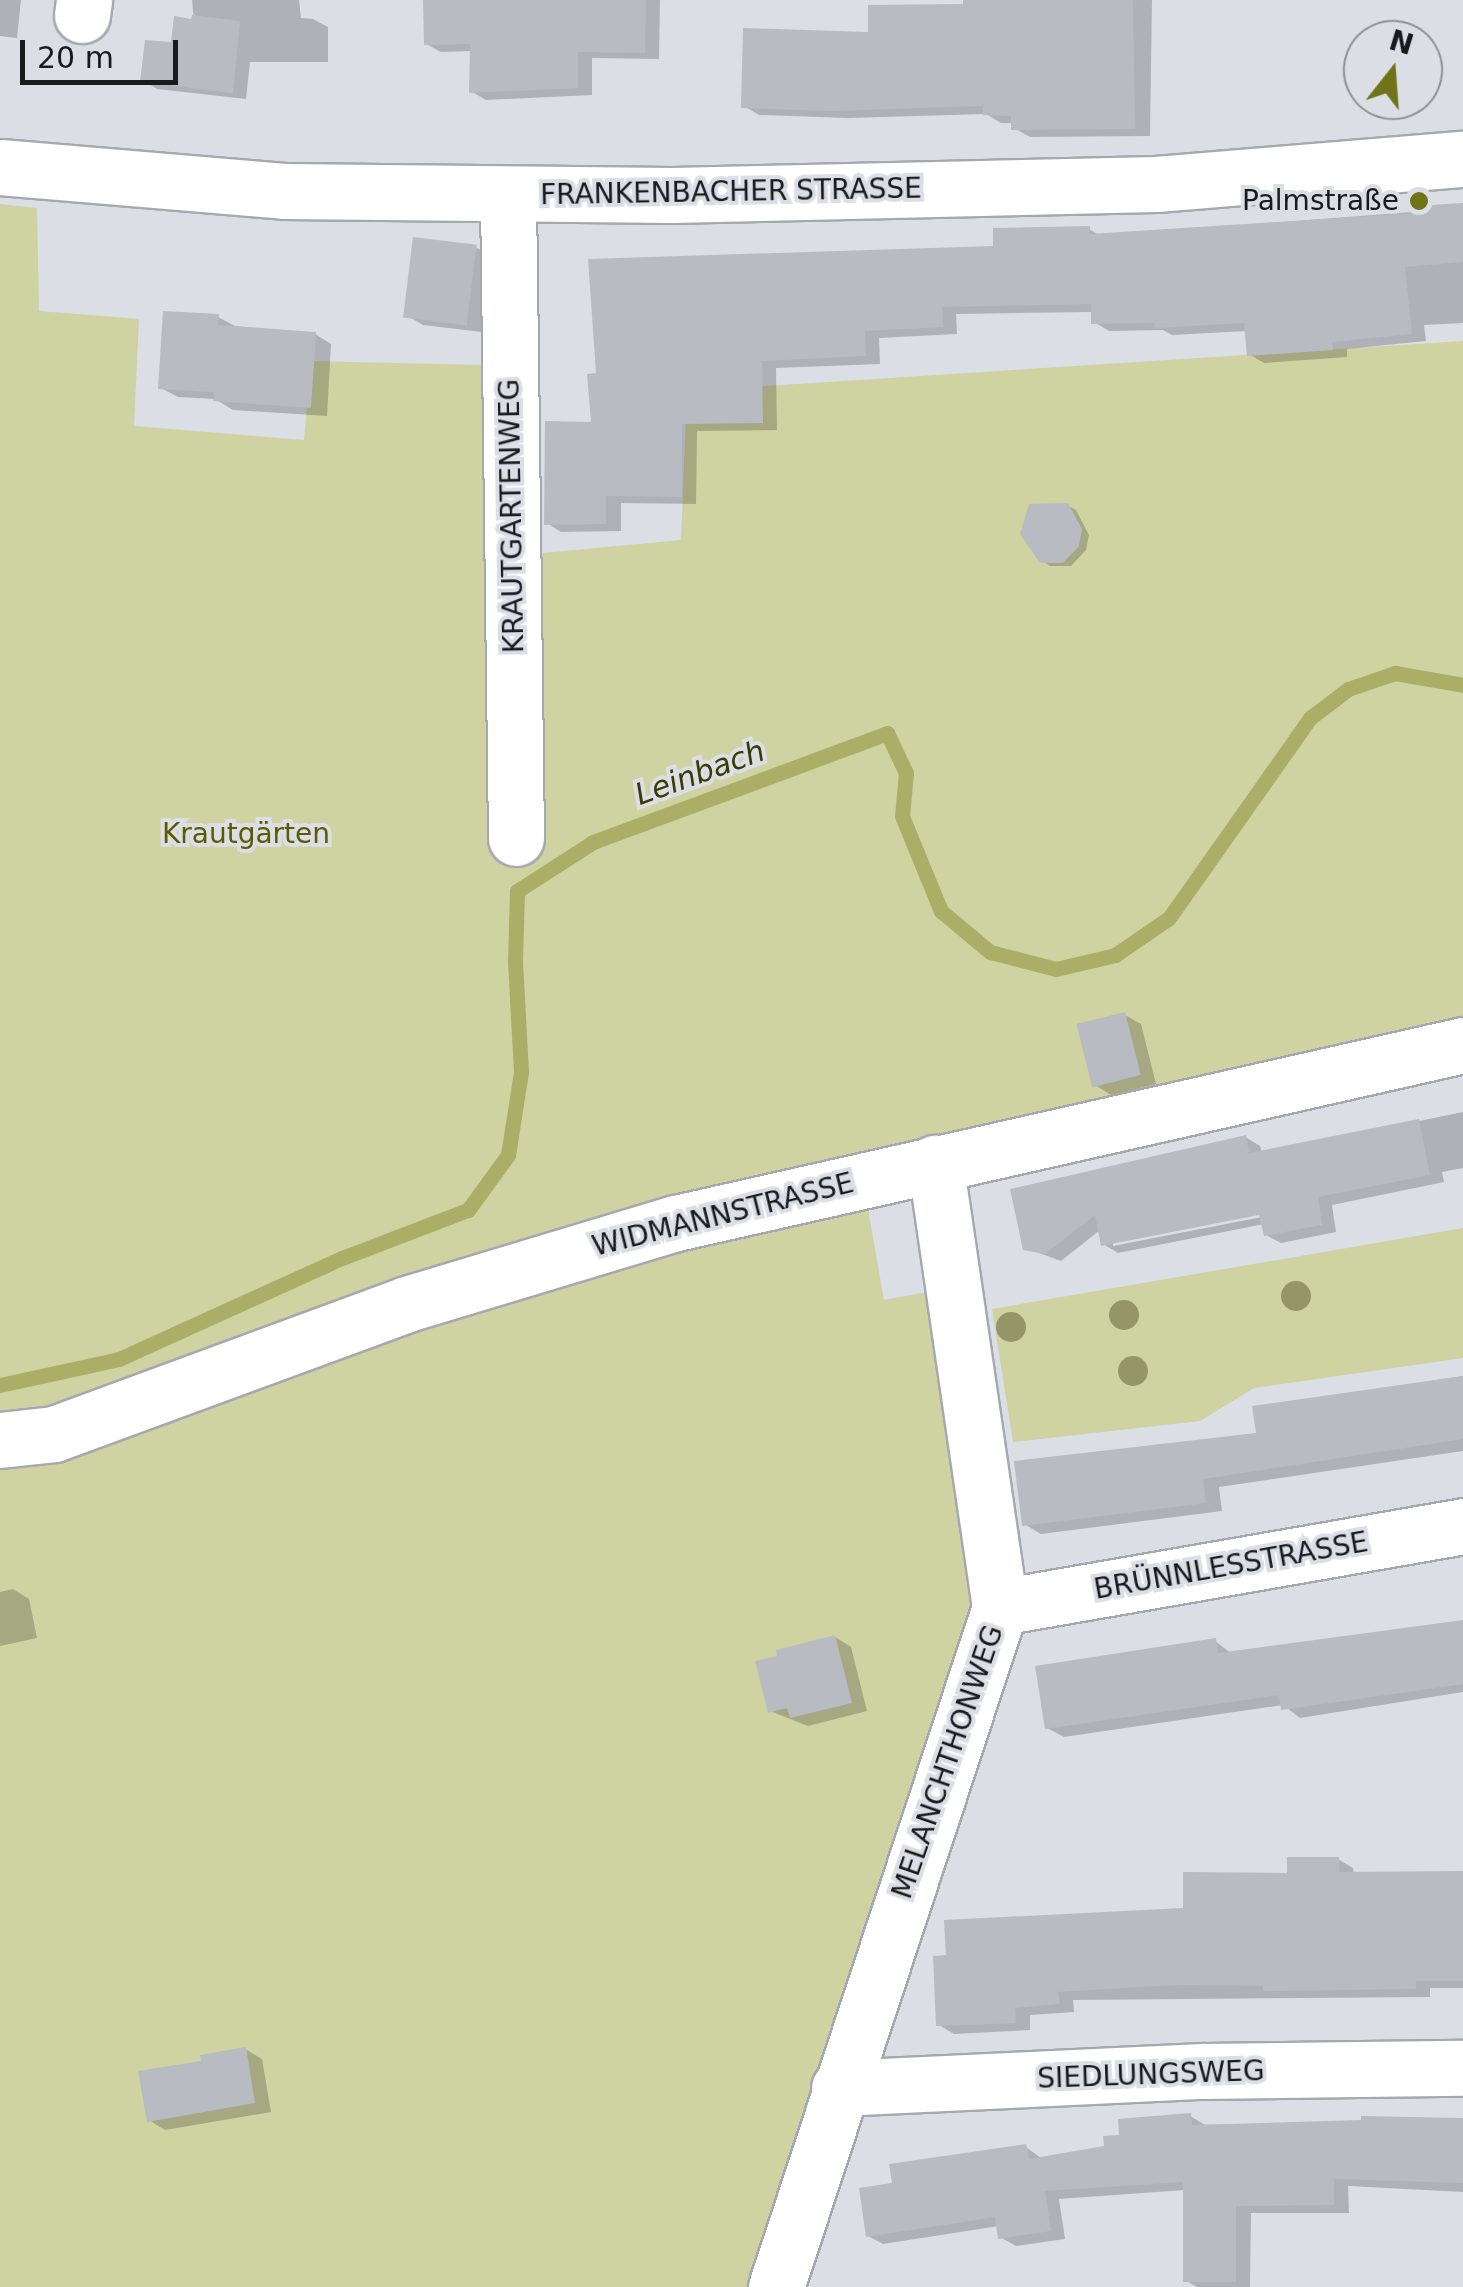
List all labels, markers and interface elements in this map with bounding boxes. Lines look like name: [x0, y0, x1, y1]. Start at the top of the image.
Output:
scale bar: [25, 20, 182, 82]
north arrow: [1343, 20, 1443, 120]
text: N: [1385, 24, 1417, 62]
text: 20 m: [37, 40, 114, 75]
street label: FRANKENBACHER STRASSE: [540, 172, 922, 212]
place label: Palmstraße: [1242, 184, 1399, 218]
marker: Palmstraße: [1408, 190, 1430, 212]
street label: KRAUTGARTENWEG: [493, 378, 531, 654]
water label: Leinbach: [630, 733, 770, 813]
park label: Krautgärten: [162, 817, 330, 851]
street label: WIDMANNSTRASSE: [589, 1166, 857, 1264]
street label: BRÜNNLESSTRASSE: [1091, 1525, 1371, 1607]
street label: MELANCHTHONWEG: [885, 1621, 1011, 1903]
street label: SIEDLUNGSWEG: [1037, 2054, 1265, 2096]

